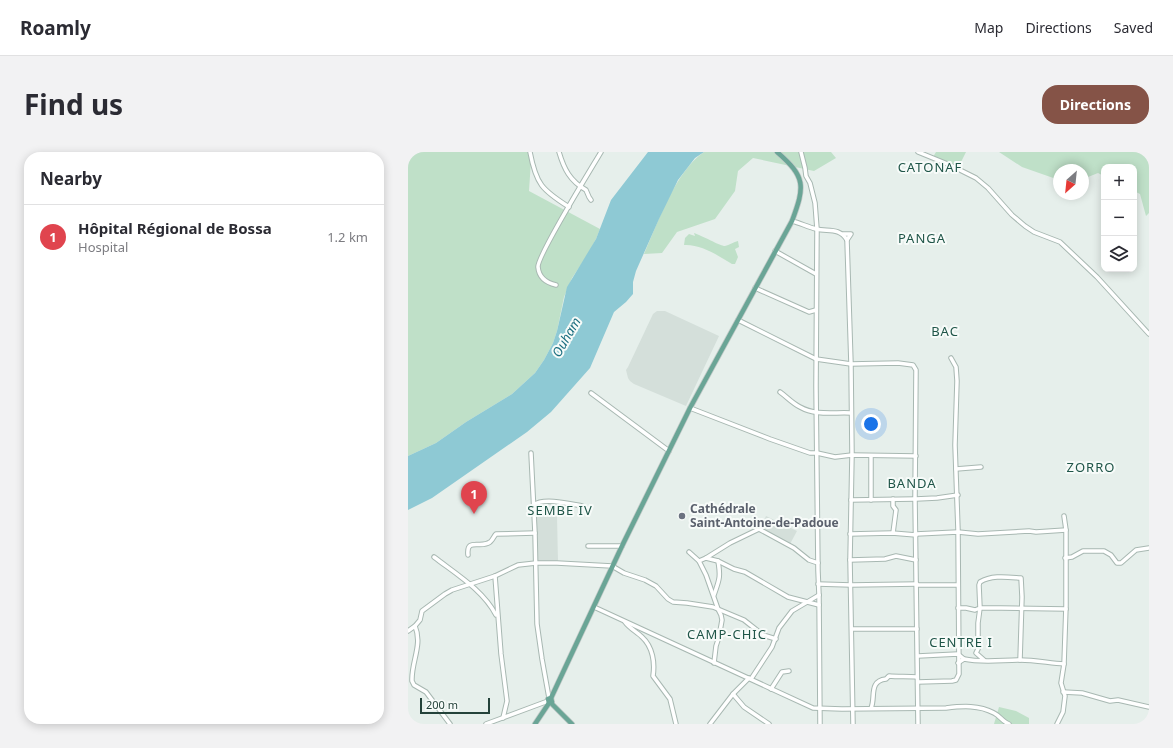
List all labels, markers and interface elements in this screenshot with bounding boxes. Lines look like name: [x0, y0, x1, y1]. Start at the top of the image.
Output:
text: Roamly: [20, 15, 91, 41]
text: Map: [974, 18, 1003, 37]
text: Directions: [1025, 18, 1092, 37]
text: Saved: [1114, 18, 1153, 37]
text: Find us: [24, 85, 123, 123]
button: Directions: [1042, 85, 1149, 124]
district label: CATONAF: [898, 158, 962, 176]
north arrow: [1053, 164, 1089, 200]
map controls: [1101, 164, 1137, 272]
button: +: [1101, 164, 1137, 200]
text: Nearby: [40, 167, 102, 190]
button: −: [1101, 200, 1137, 236]
text: Hôpital Régional de Bossa: [78, 218, 272, 238]
text: 1: [49, 228, 57, 246]
text: 1.2 km: [327, 228, 368, 246]
district label: PANGA: [898, 229, 946, 247]
button: layers: [1101, 236, 1137, 272]
text: Hospital: [78, 238, 128, 256]
water label: Ouham: [547, 314, 585, 360]
district label: BAC: [931, 322, 959, 340]
your location: [861, 414, 881, 434]
district label: ZORRO: [1067, 458, 1115, 476]
district label: BANDA: [887, 474, 937, 492]
pin: 1: [461, 481, 487, 514]
place label: Cathédrale Saint-Antoine-de-Padoue: [690, 500, 839, 531]
district label: SEMBE IV: [527, 501, 593, 519]
marker: Cathédrale Saint-Antoine-de-Padoue: [677, 511, 687, 521]
district label: CAMP-CHIC: [687, 625, 767, 643]
district label: CENTRE I: [929, 633, 993, 651]
scale bar: [420, 696, 490, 715]
text: 200 m: [426, 697, 458, 712]

